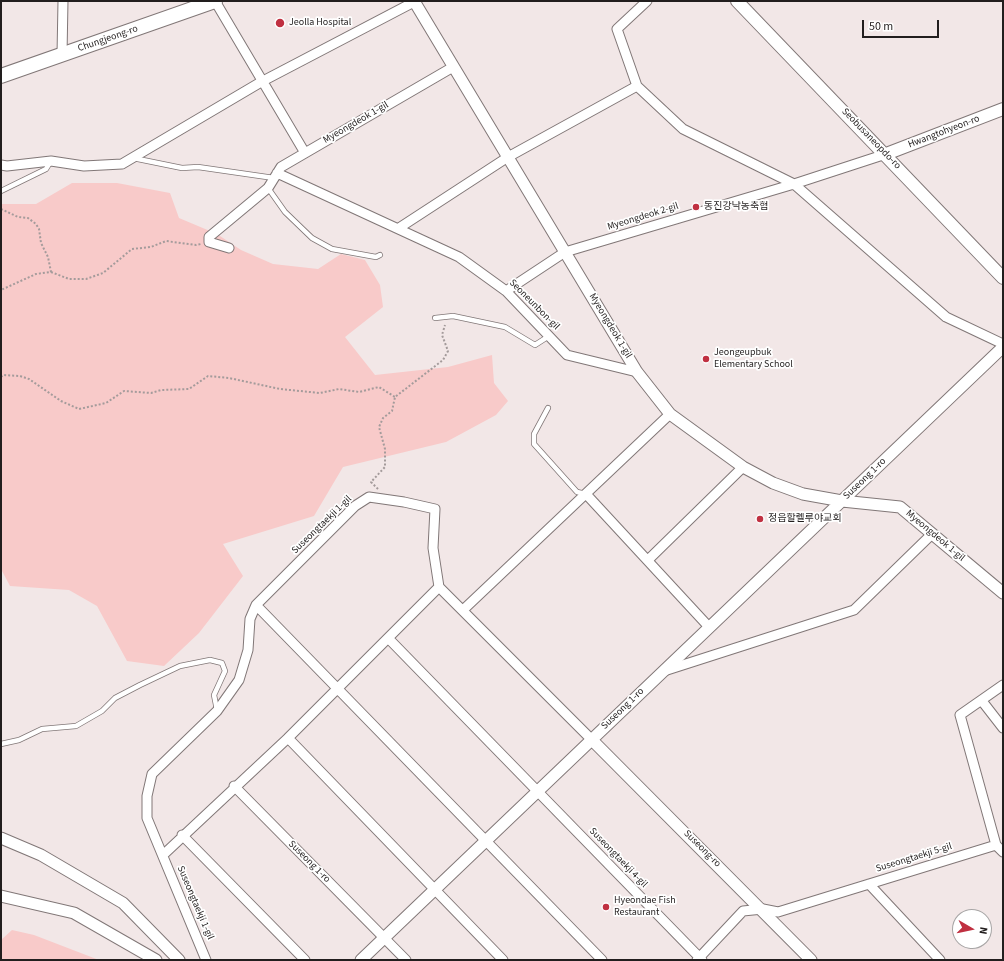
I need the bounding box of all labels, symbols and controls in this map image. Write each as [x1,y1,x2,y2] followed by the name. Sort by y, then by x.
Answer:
[864,12,941,38] scale bar
[274,17,286,29] marker: Jeolla Hospital
[289,17,351,29] place label: Jeolla Hospital
[869,18,893,35] text: 50 m
[76,23,140,55] street label: Chungjeong-ro
[321,99,391,147] street label: Myeongdeok 1-gil
[839,106,903,172] street label: Seobusaneopdo-ro
[907,113,981,151] street label: Hwangtohyeon-ro
[606,200,680,234] street label: Myeongdeok 2-gil
[704,201,768,213] place label: 동진강낙농축협
[691,202,701,212] marker: 동진강낙농축협
[506,277,562,333] street label: Seoneunbon-gil
[586,291,634,361] street label: Myeongdeok 1-gil
[714,347,793,370] place label: Jeongeupbuk Elementary School
[701,354,711,364] marker: Jeongeupbuk Elementary School
[841,456,889,502] street label: Suseong 1-ro
[289,493,355,557] street label: Suseongtaekji 1-gil
[903,508,967,564] street label: Myeongdeok 1-gil
[768,513,842,525] place label: 정읍할렐루야교회
[755,514,765,524] marker: 정읍할렐루야교회
[599,686,647,732] street label: Suseong 1-ro
[586,825,650,891] street label: Suseongtaekji 4-gil
[681,828,723,870] street label: Suseong-ro
[285,838,333,886] street label: Suseong 1-ro
[875,841,953,875] street label: Suseongtaekji 5-gil
[174,864,216,942] street label: Suseongtaekji 1-gil
[614,895,676,918] place label: Hyeondae Fish Restaurant
[601,902,611,912] marker: Hyeondae Fish Restaurant
[952,909,992,949] north arrow
[975,926,991,936] text: N

